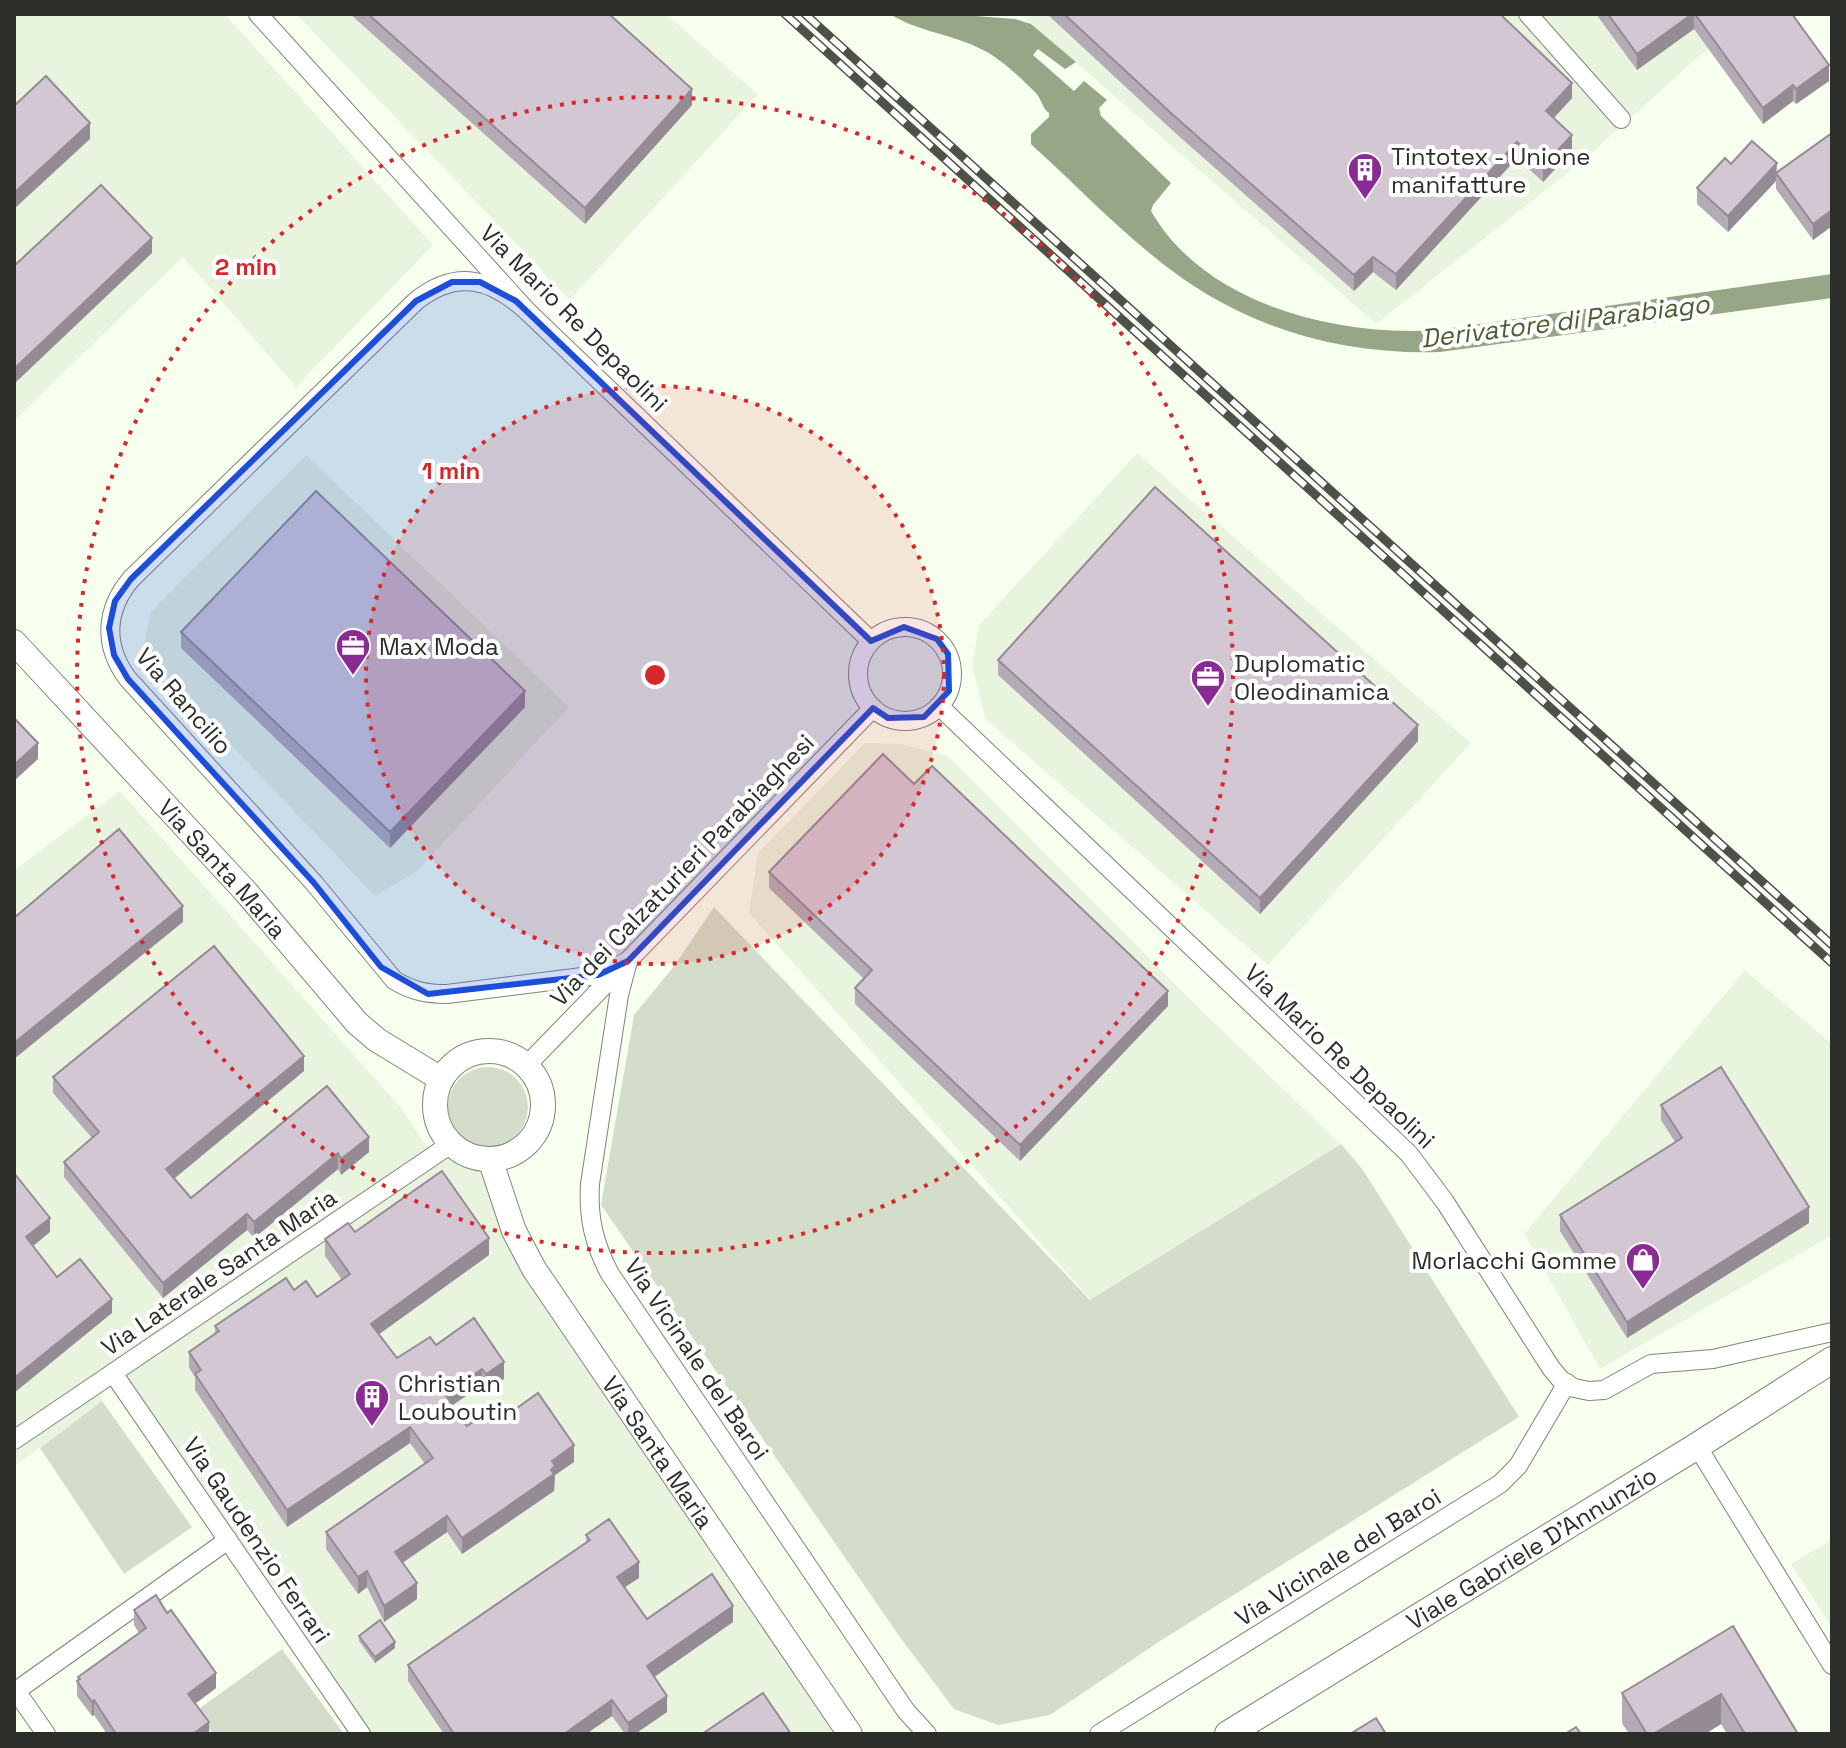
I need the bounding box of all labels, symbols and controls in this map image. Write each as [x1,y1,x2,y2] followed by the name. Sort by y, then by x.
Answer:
[1391,141,1591,200] place label: Tintotex - Unione manifatture
[1346,151,1384,201] building icon: Tintotex - Unione manifatture
[474,218,674,418] street label: Via Mario Re Depaolini
[215,251,277,282] text: 2 min
[1419,286,1712,356] water label: Derivatore di Parabiago
[422,455,480,486] text: 1 min
[334,627,372,677] office icon: Max Moda
[379,631,499,662] place label: Max Moda
[129,641,239,761] street label: Via Rancilio
[1234,648,1390,707] place label: Duplomatic Oleodinamica
[1189,658,1227,708] office icon: Duplomatic Oleodinamica
[641,661,669,689] centre of rings
[543,727,821,1013] street label: Via dei Calzaturieri Parabiaghesi
[152,792,294,945] street label: Via Santa Maria
[1238,957,1442,1155] street label: Via Mario Re Depaolini
[95,1181,343,1362] street label: Via Laterale Santa Maria
[1624,1241,1662,1291] shop icon: Morlacchi Gomme
[1411,1245,1617,1276] place label: Morlacchi Gomme
[618,1252,776,1466] street label: Via Vicinale del Baroi
[398,1368,517,1427] place label: Christian Louboutin
[595,1370,721,1534] street label: Via Santa Maria
[353,1378,391,1428] building icon: Christian Louboutin
[177,1431,337,1649] street label: Via Gaudenzio Ferrari
[1400,1459,1662,1636] street label: Viale Gabriele D'Annunzio
[1229,1481,1447,1633] street label: Via Vicinale del Baroi

